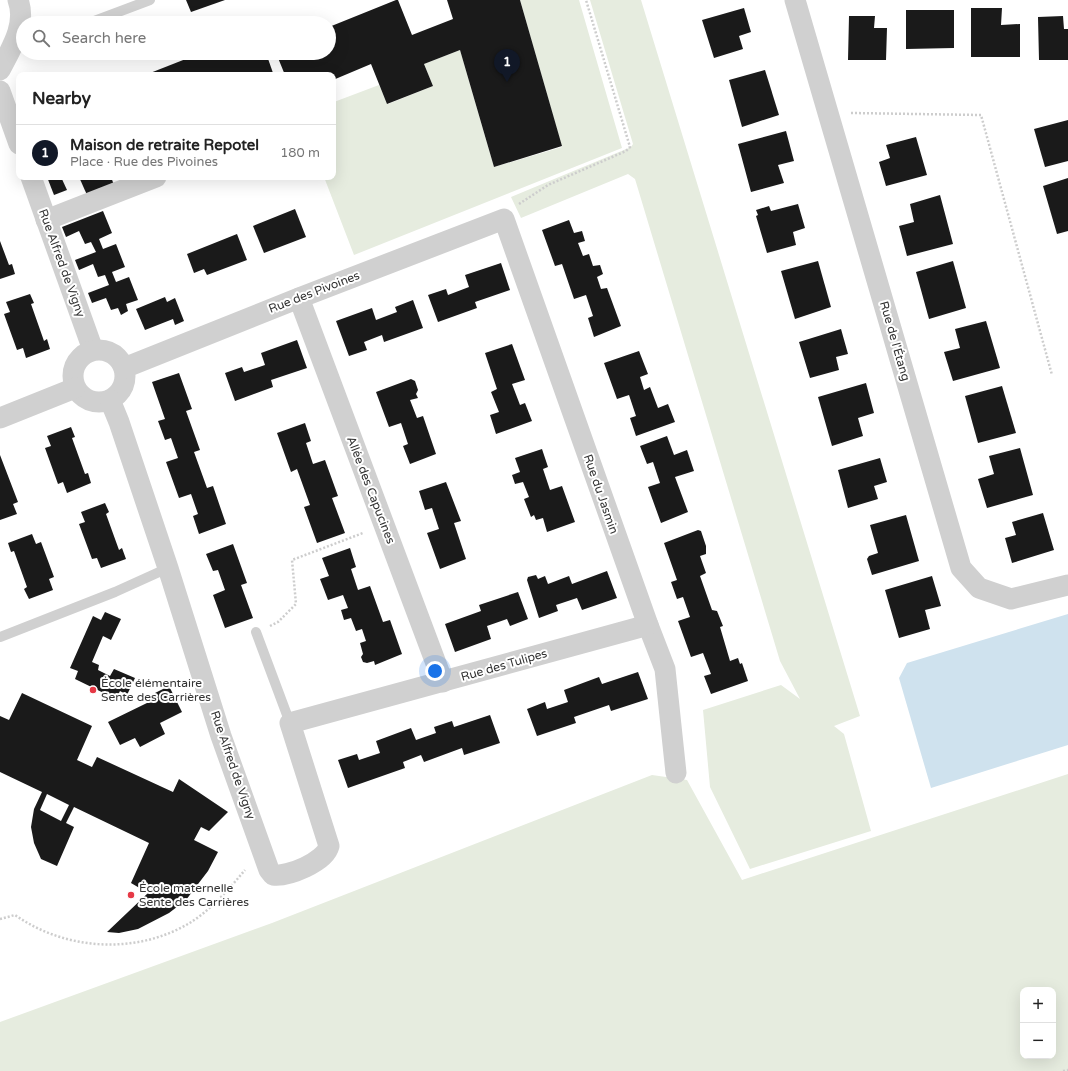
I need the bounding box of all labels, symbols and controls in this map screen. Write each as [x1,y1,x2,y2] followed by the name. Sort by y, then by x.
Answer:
[16,16,336,60] search box
[30,27,52,49] icon: search
[62,29,146,47] text: Search here
[494,49,520,82] pin: 1
[32,88,91,109] text: Nearby
[70,136,259,154] text: Maison de retraite Repotel
[41,145,49,161] text: 1
[280,145,320,161] text: 180 m
[70,154,218,170] text: Place · Rue des Pivoines
[36,207,88,319] street label: Rue Alfred de Vigny
[266,268,362,316] street label: Rue des Pivoines
[877,299,913,383] street label: Rue de l'Étang
[344,434,398,546] street label: Allée des Capucines
[581,452,621,536] street label: Rue du Jasmin
[459,646,549,684] street label: Rue des Tulipes
[425,661,445,681] your location
[101,676,211,704] place label: École élémentaire Sente des Carrières
[88,685,98,695] marker: École élémentaire Sente des Carrières
[208,709,258,822] street label: Rue Alfred de Vigny
[139,881,249,909] place label: École maternelle Sente des Carrières
[126,890,136,900] marker: École maternelle Sente des Carrières
[1020,987,1056,1059] map controls
[1020,987,1056,1023] button: +
[1020,1023,1056,1059] button: −

